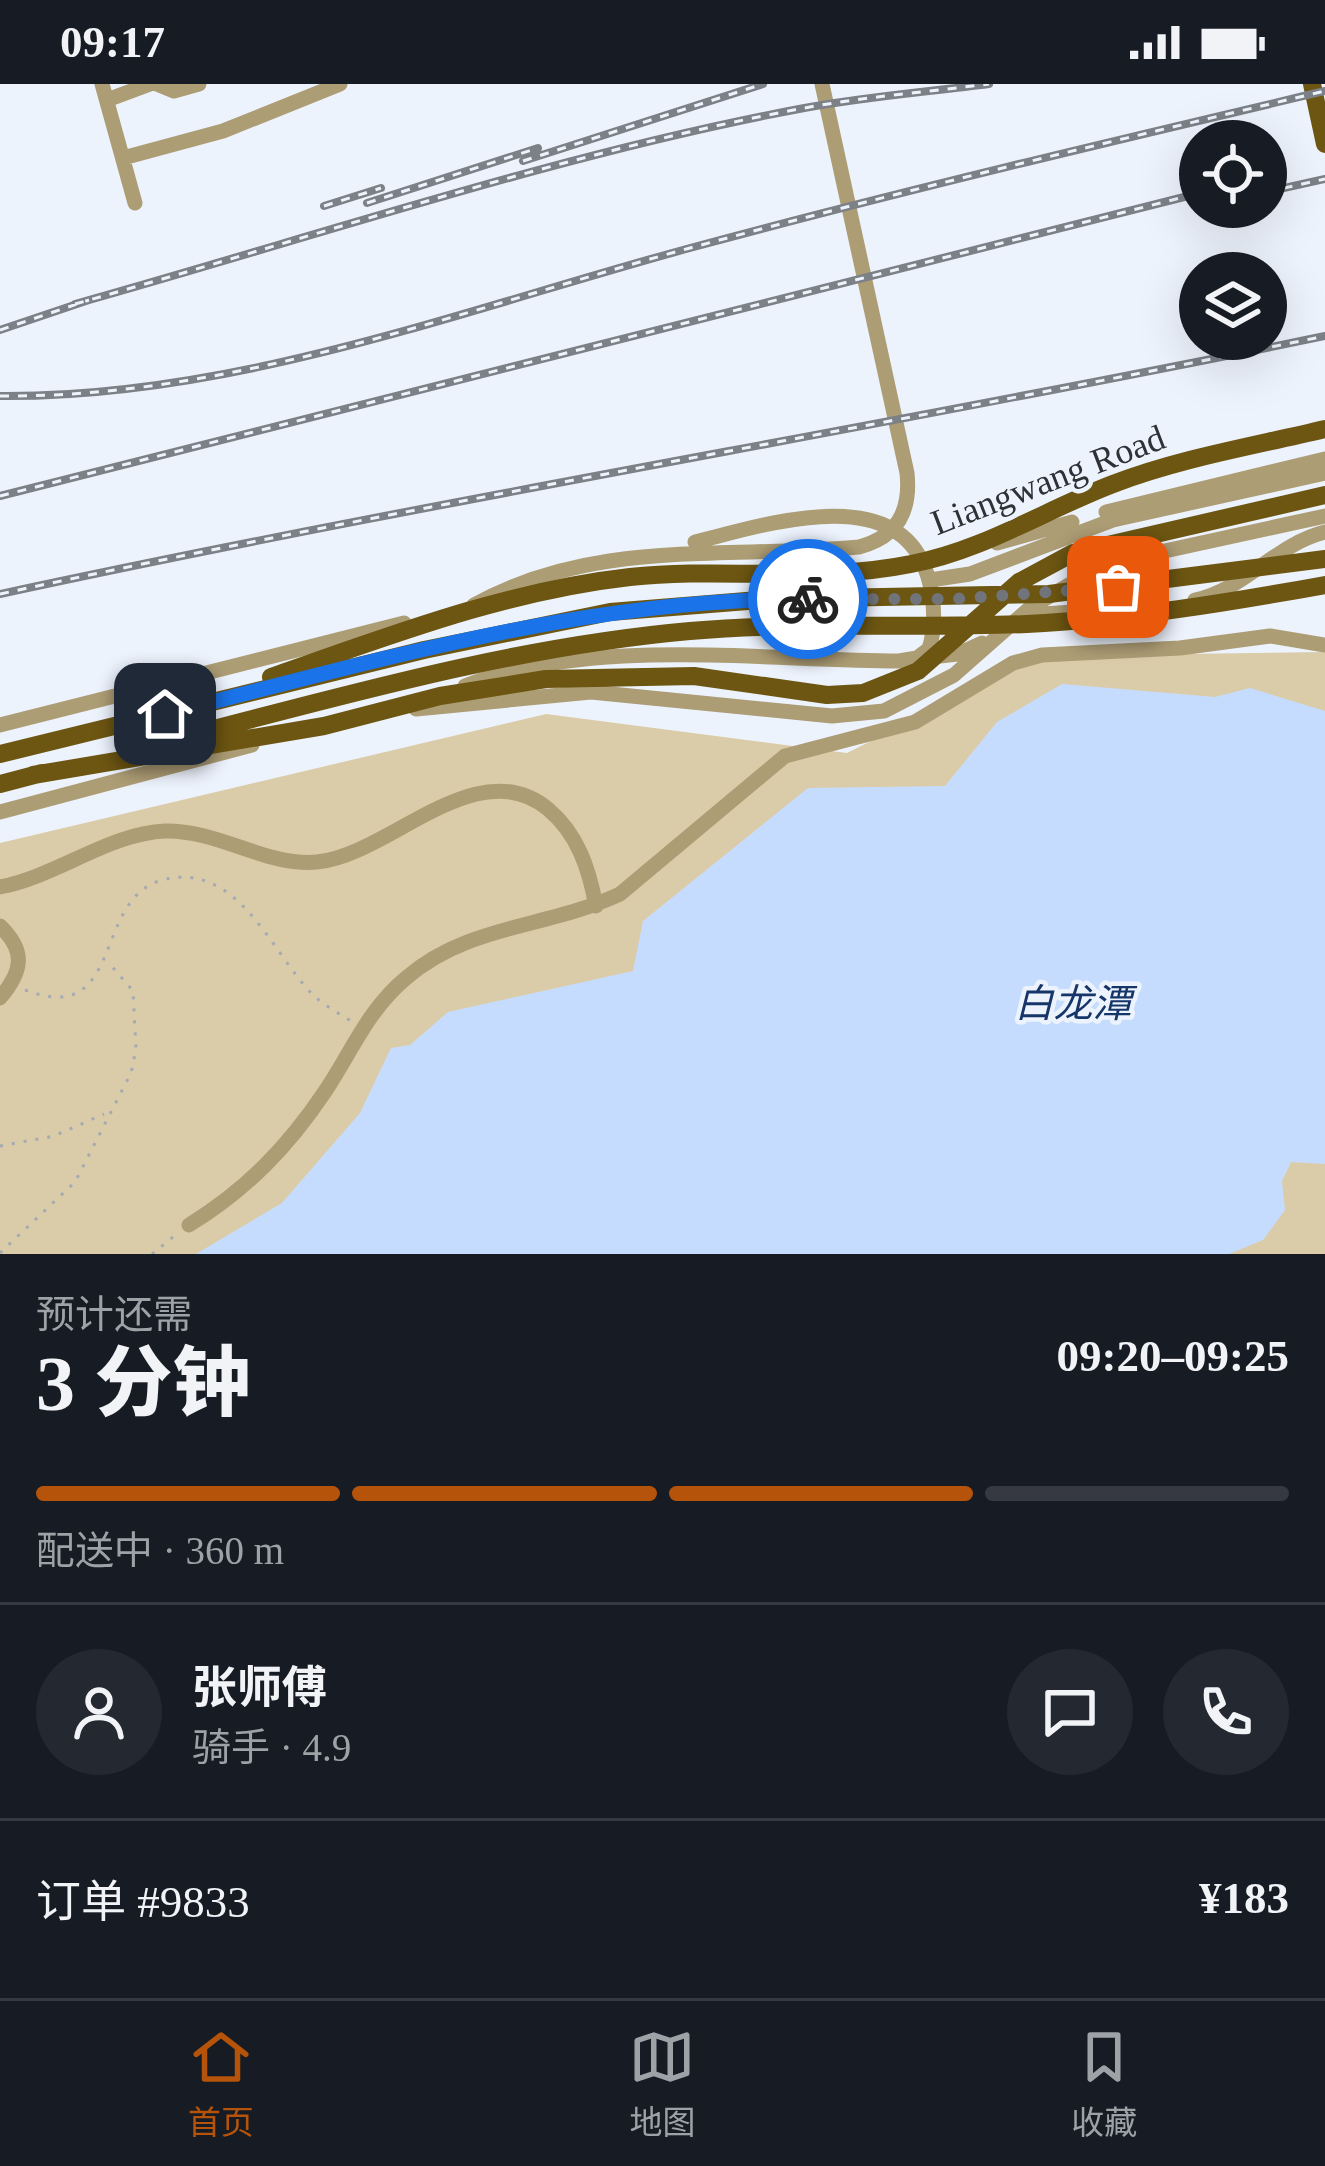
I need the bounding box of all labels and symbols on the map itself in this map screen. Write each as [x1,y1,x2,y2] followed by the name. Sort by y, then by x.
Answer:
[926,417,1170,543] street label: Liangwang Road
[1067,536,1169,638] pin
[748,539,868,659] courier
[114,663,216,765] pin
[1014,982,1137,1025] water label: 白龙潭

